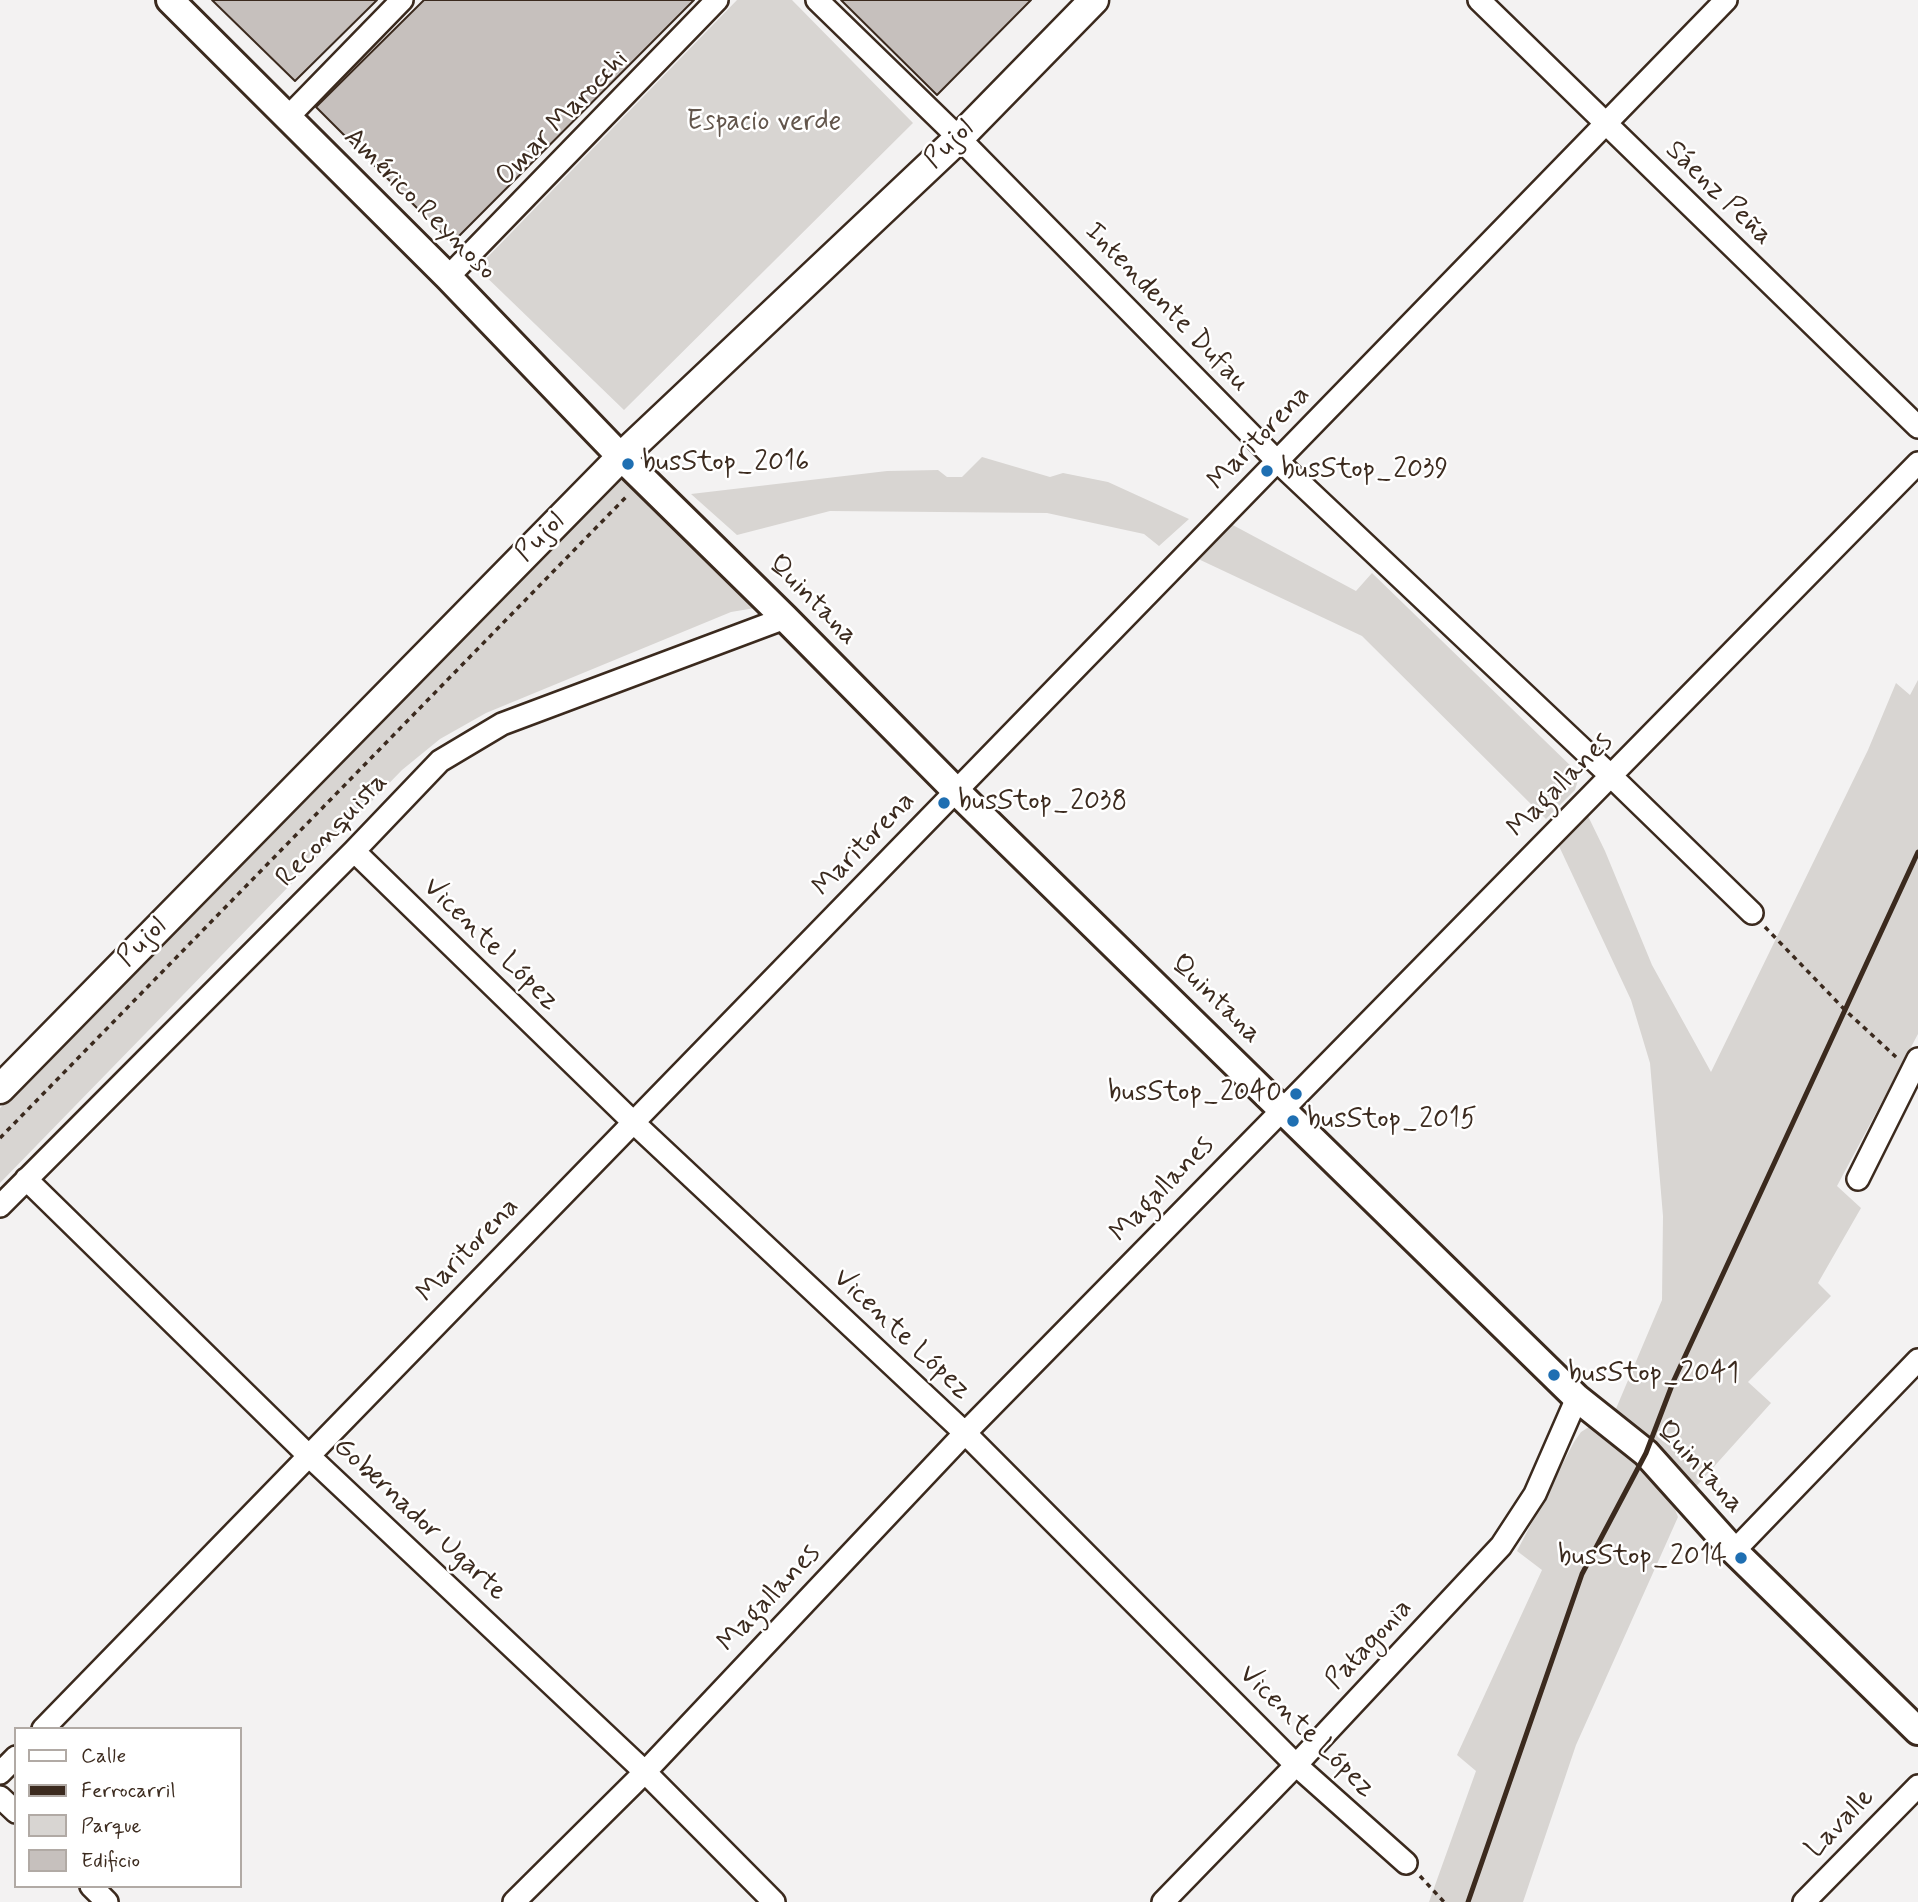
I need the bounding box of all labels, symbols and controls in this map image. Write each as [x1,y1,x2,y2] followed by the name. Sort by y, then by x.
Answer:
[489,44,637,194] street label: Omar Marocchi
[687,106,841,140] park label: Espacio verde
[918,113,982,177] street label: Pujol
[336,122,502,288] street label: Américo Reynoso
[1657,135,1779,253] street label: Sáenz Peña
[1076,216,1256,400] street label: Intendente Dufau
[1202,379,1318,499] street label: Maritorena
[642,447,809,481] place label: busStop_2016
[1281,454,1448,488] place label: busStop_2039
[620,456,636,472] marker: busStop_2016
[1259,463,1275,479] marker: busStop_2039
[509,506,573,570] street label: Pujol
[760,549,864,653] street label: Quintana
[1501,726,1621,846] street label: Magallanes
[270,767,396,895] street label: Reconquista
[807,785,923,905] street label: Maritorena
[958,786,1127,820] place label: busStop_2038
[936,795,952,811] marker: busStop_2038
[415,871,565,1019] street label: Vicente López
[111,911,175,975] street label: Pujol
[1162,948,1268,1052] street label: Quintana
[1108,1077,1282,1111] place label: busStop_2040
[1288,1086,1304,1102] marker: busStop_2040
[1307,1104,1477,1138] place label: busStop_2015
[1285,1113,1301,1129] marker: busStop_2015
[1104,1130,1222,1250] street label: Magallanes
[411,1191,527,1311] street label: Maritorena
[825,1262,977,1408] street label: Vicente López
[1568,1358,1739,1392] place label: busStop_2041
[1546,1367,1562,1383] marker: busStop_2041
[1648,1415,1750,1521] street label: Quintana
[325,1431,513,1609] street label: Gobernador Ugarte
[712,1538,828,1660] street label: Magallanes
[1558,1541,1727,1575] place label: busStop_2014
[1733,1550,1749,1566] marker: busStop_2014
[1319,1593,1421,1697] street label: Patagonia
[1231,1658,1381,1806] street label: Vicente López
[14,1727,242,1888] legend
[81,1742,126,1770] text: Calle
[81,1777,176,1805] text: Ferrocarril
[1799,1782,1883,1866] street label: Lavalle
[81,1812,141,1840] text: Parque
[81,1847,140,1875] text: Edificio

